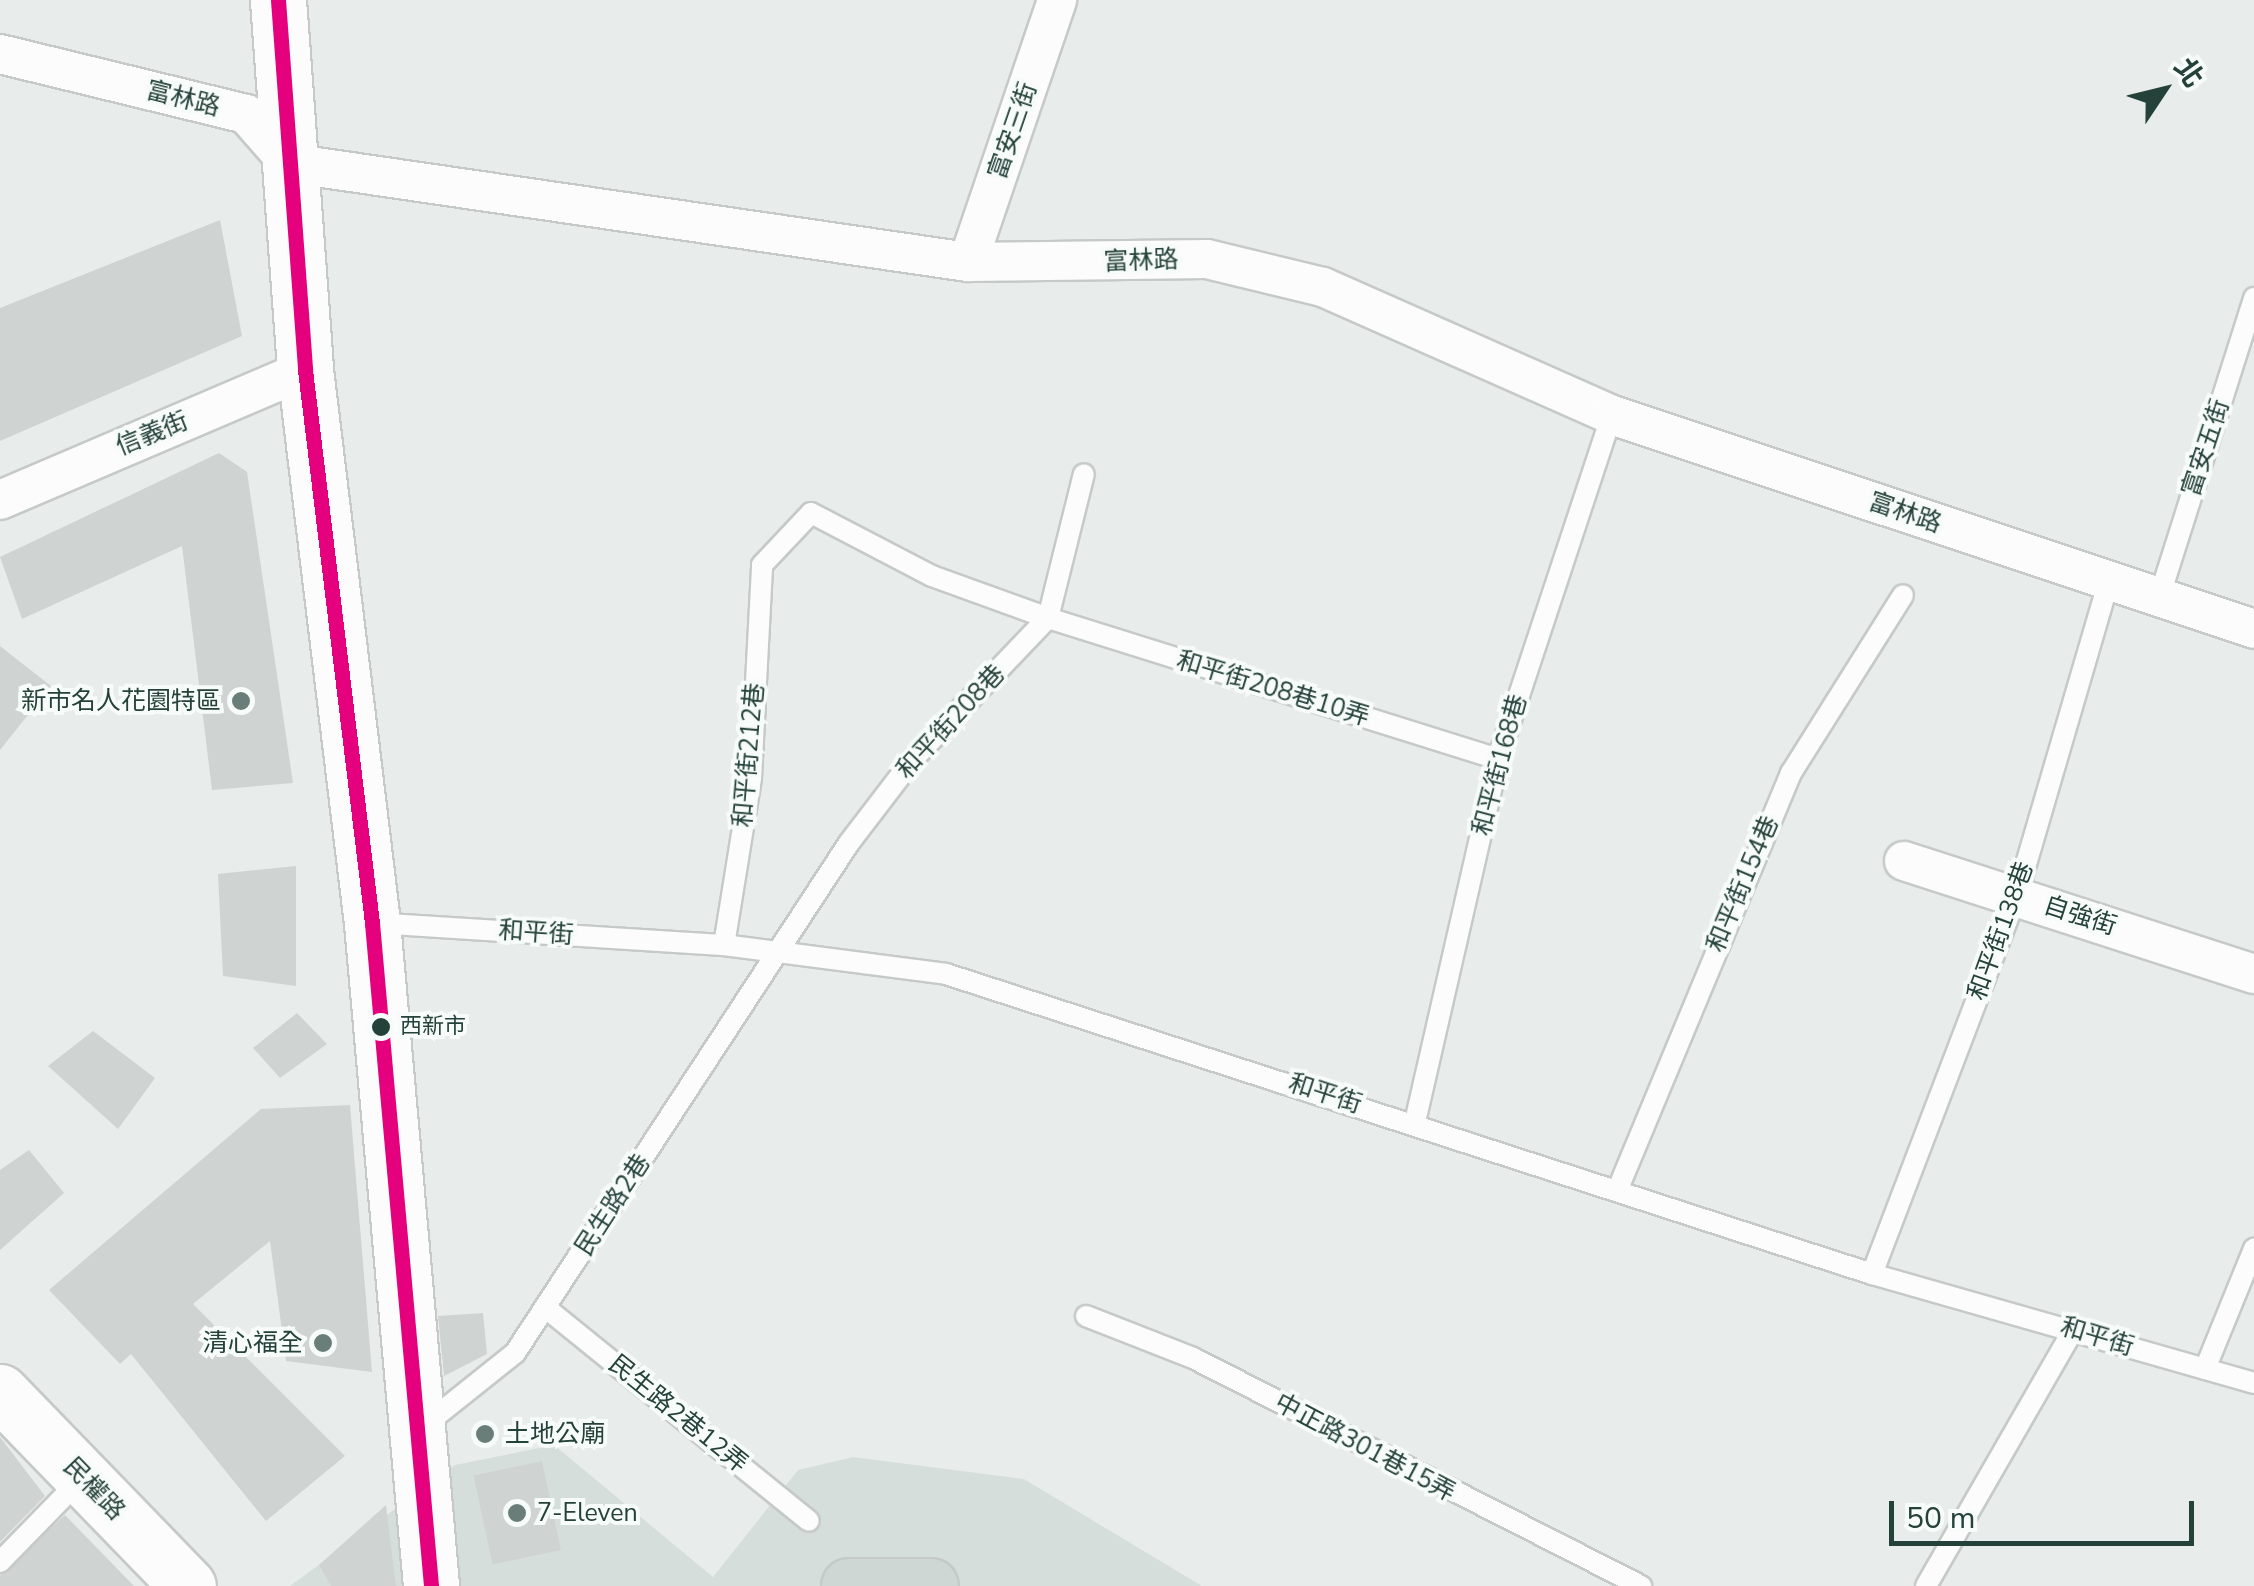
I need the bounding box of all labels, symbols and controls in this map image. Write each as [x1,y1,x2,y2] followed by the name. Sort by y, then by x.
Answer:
[2114,40,2214,140] north arrow
[2165,50,2212,95] text: 北
[143,75,223,123] street label: 富林路
[983,79,1043,183] street label: 富安三街
[1103,245,1179,277] street label: 富林路
[2176,396,2236,500] street label: 富安五街
[112,406,192,462] street label: 信義街
[1865,487,1945,539] street label: 富林路
[1173,645,1373,733] street label: 和平街208巷10弄
[891,659,1011,785] street label: 和平街208巷
[728,681,770,829] street label: 和平街212巷
[21,686,221,716] place label: 新市名人花園特區
[230,690,252,712] marker: 新市名人花園特區
[1467,691,1533,839] street label: 和平街168巷
[1701,811,1785,957] street label: 和平街154巷
[1962,858,2040,1004] street label: 和平街138巷
[2040,890,2120,942] street label: 自強街
[498,915,574,951] street label: 和平街
[400,1014,466,1040] place label: 西新市
[371,1017,391,1037] marker: 西新市
[1285,1068,1365,1120] street label: 和平街
[569,1149,657,1261] street label: 民生路2巷
[2057,1312,2137,1362] street label: 和平街
[203,1328,303,1358] place label: 清心福全
[312,1332,334,1354] marker: 清心福全
[603,1349,753,1479] street label: 民生路2巷12弄
[1270,1388,1460,1508] street label: 中正路301巷15弄
[505,1419,605,1449] place label: 土地公廟
[474,1423,496,1445] marker: 土地公廟
[57,1452,131,1526] street label: 民權路
[1894,1481,2199,1543] scale bar
[537,1498,638,1528] place label: 7-Eleven
[1906,1498,1975,1539] text: 50 m
[506,1502,528,1524] marker: 7-Eleven

